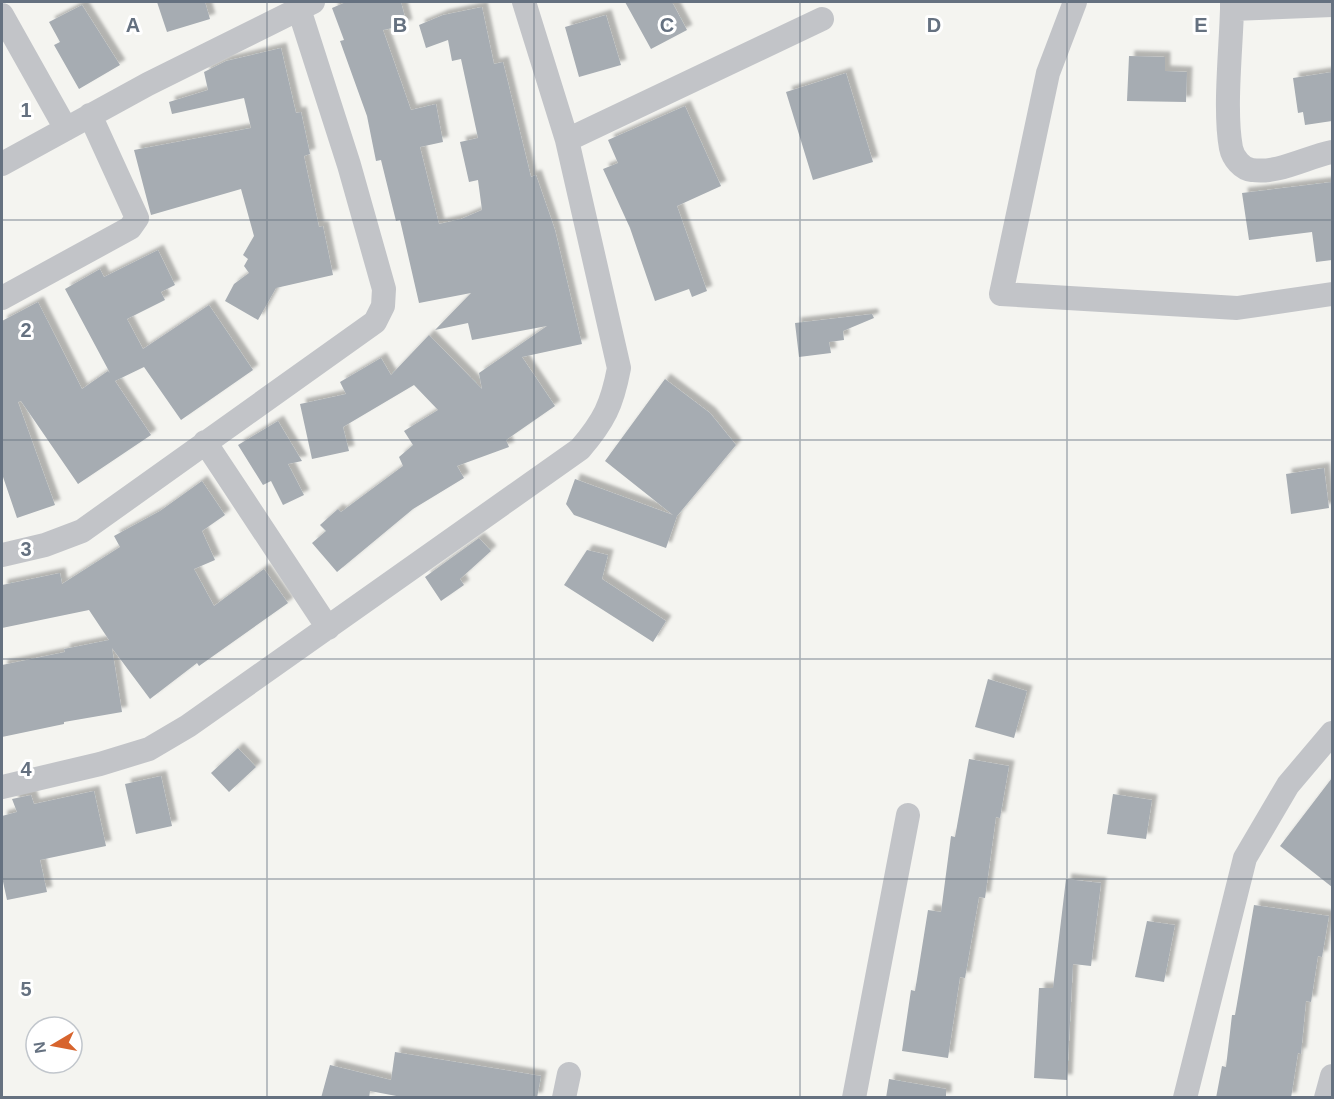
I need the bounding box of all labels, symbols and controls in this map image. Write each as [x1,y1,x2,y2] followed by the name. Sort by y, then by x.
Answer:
[126,14,140,36] text: A
[393,14,407,36] text: B
[660,14,674,36] text: C
[927,14,941,36] text: D
[1194,14,1208,36] text: E
[20,99,32,121] text: 1
[20,319,32,341] text: 2
[20,538,32,560] text: 3
[20,758,32,780] text: 4
[20,978,32,1000] text: 5
[24,1015,84,1075] north arrow
[30,1040,49,1055] text: N

